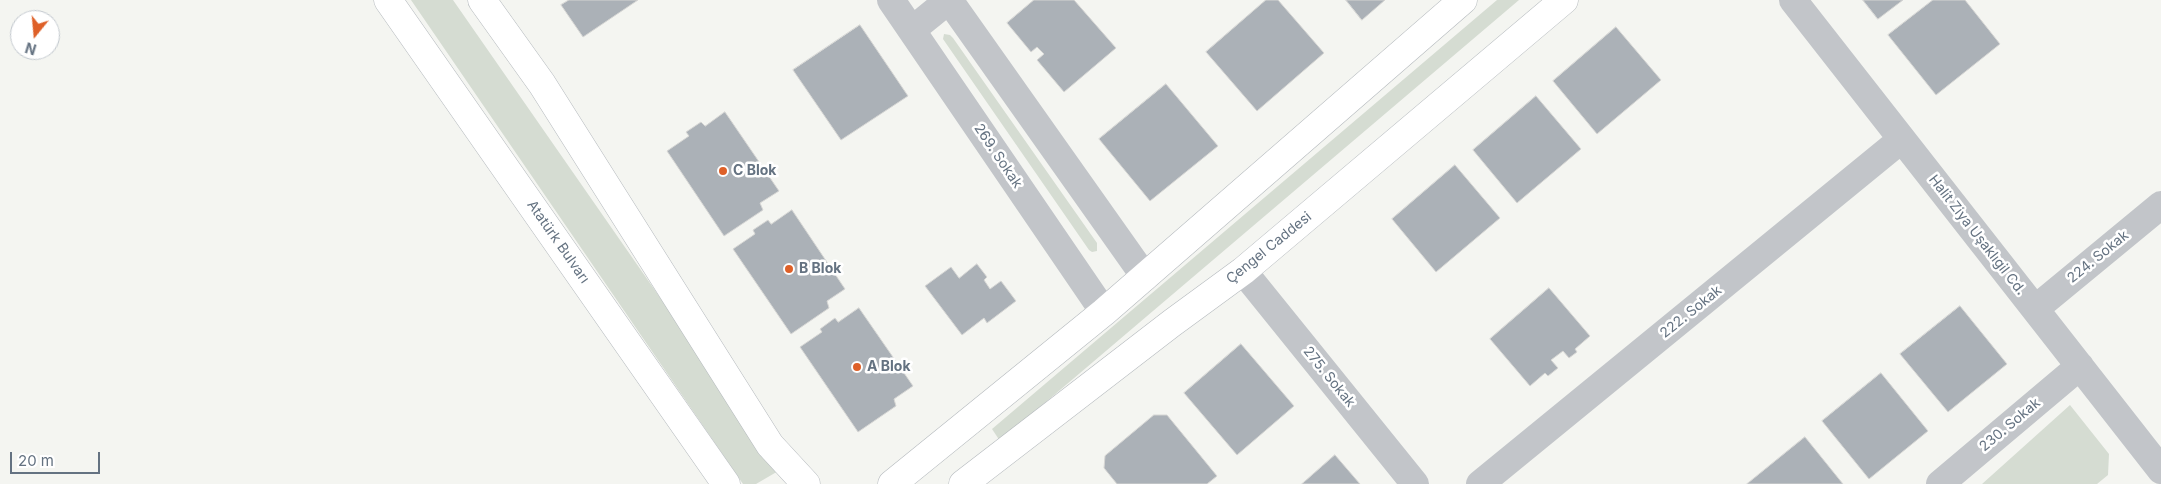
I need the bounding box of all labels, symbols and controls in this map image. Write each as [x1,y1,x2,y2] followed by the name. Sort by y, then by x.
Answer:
[10,10,60,60] north arrow
[23,39,38,59] text: N
[970,121,1026,191] street label: 269. Sokak
[733,163,776,179] place label: C Blok
[717,165,729,177] marker: C Blok
[1925,172,2029,298] street label: Halit Ziya Uşaklıgil Cd.
[523,197,593,287] street label: Atatürk Bulvarı
[1223,208,1315,288] street label: Çengel Caddesi
[2064,227,2132,287] street label: 224. Sokak
[799,261,841,277] place label: B Blok
[783,263,795,275] marker: B Blok
[1657,282,1725,342] street label: 222. Sokak
[1299,343,1359,411] street label: 275. Sokak
[867,359,911,375] place label: A Blok
[851,361,863,373] marker: A Blok
[1976,395,2044,455] street label: 230. Sokak
[12,442,102,474] scale bar
[18,451,54,470] text: 20 m

